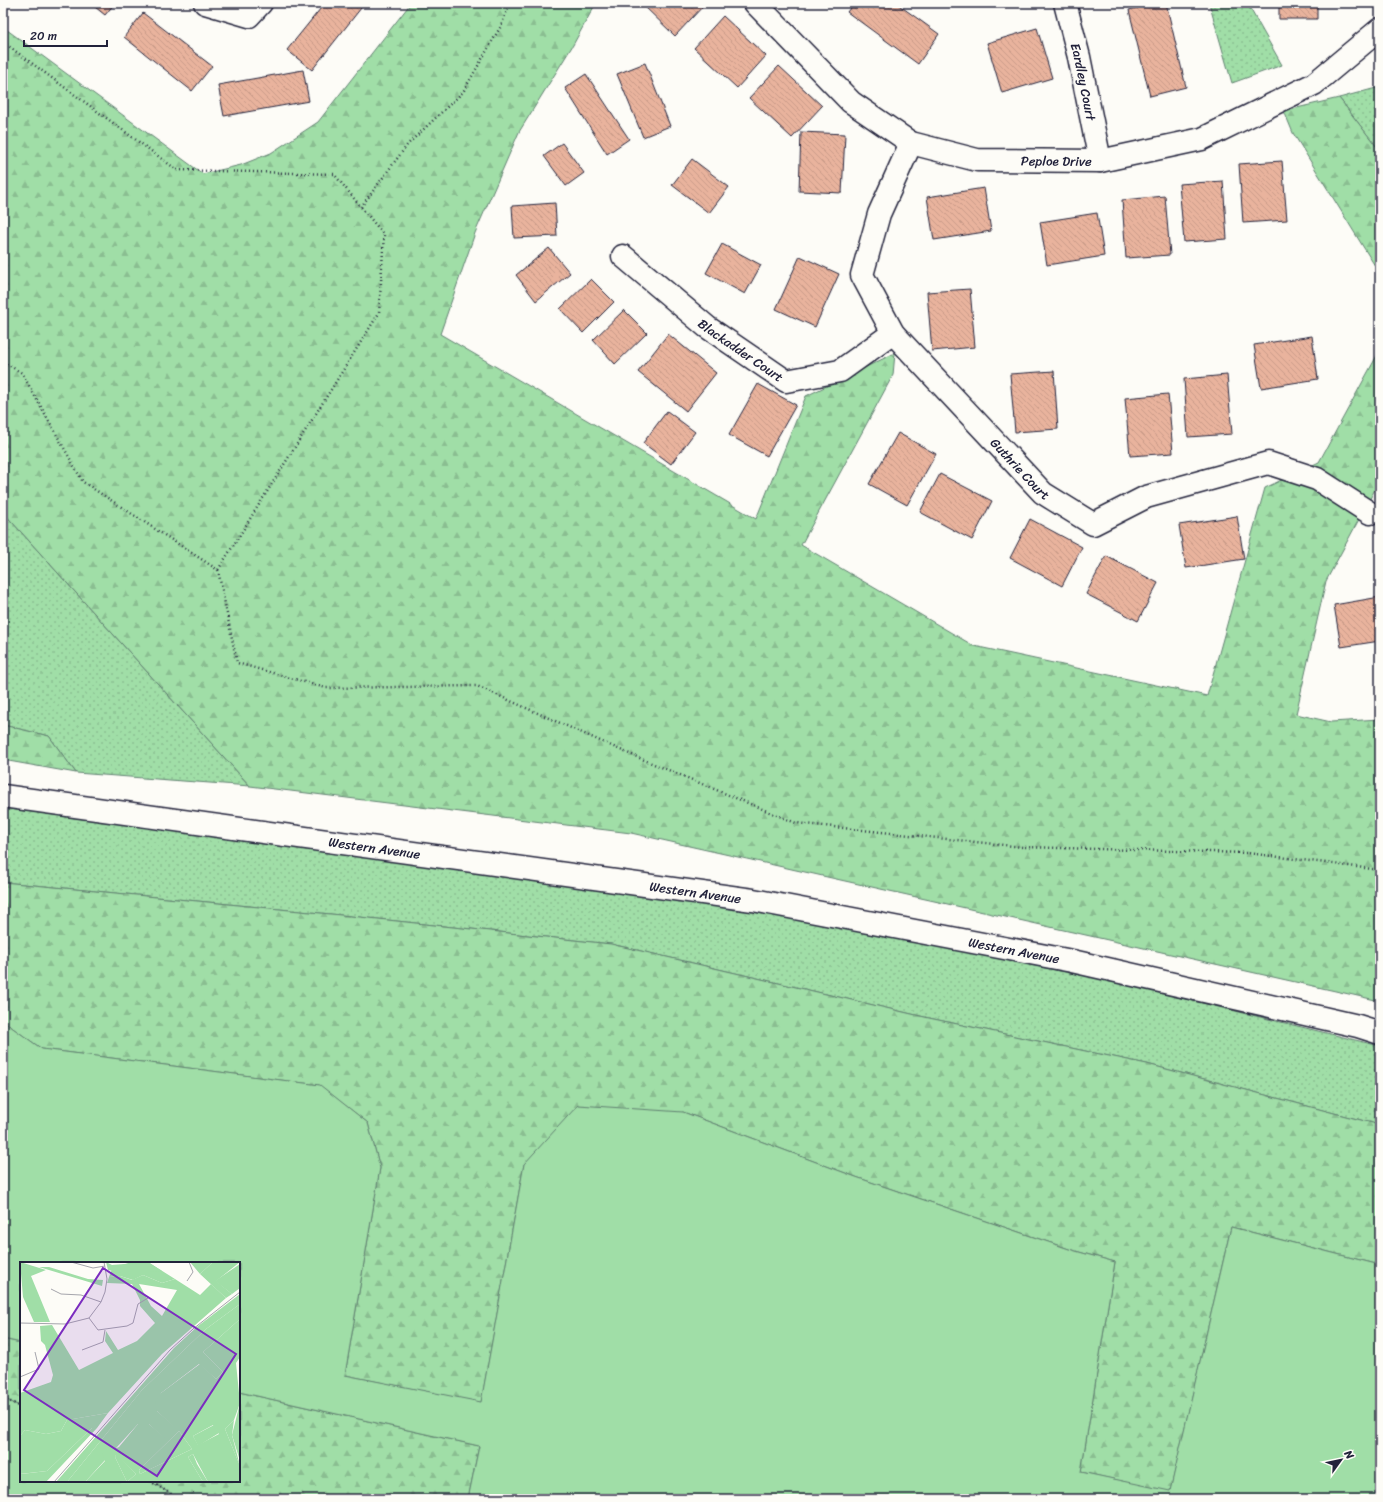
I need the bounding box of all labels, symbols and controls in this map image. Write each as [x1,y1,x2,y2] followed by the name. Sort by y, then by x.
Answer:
[24,22,107,48] scale bar
[30,25,57,47] text: 20 m
[1064,41,1103,123] street label: Eardley Court
[1021,149,1092,173] street label: Peploe Drive
[692,313,789,388] street label: Blackadder Court
[984,432,1054,507] street label: Guthrie Court
[327,830,422,866] street label: Western Avenue
[648,875,743,910] street label: Western Avenue
[966,930,1062,970] street label: Western Avenue
[20,1262,240,1482] inset map
[1321,1440,1361,1480] north arrow
[1338,1446,1359,1464] text: N

